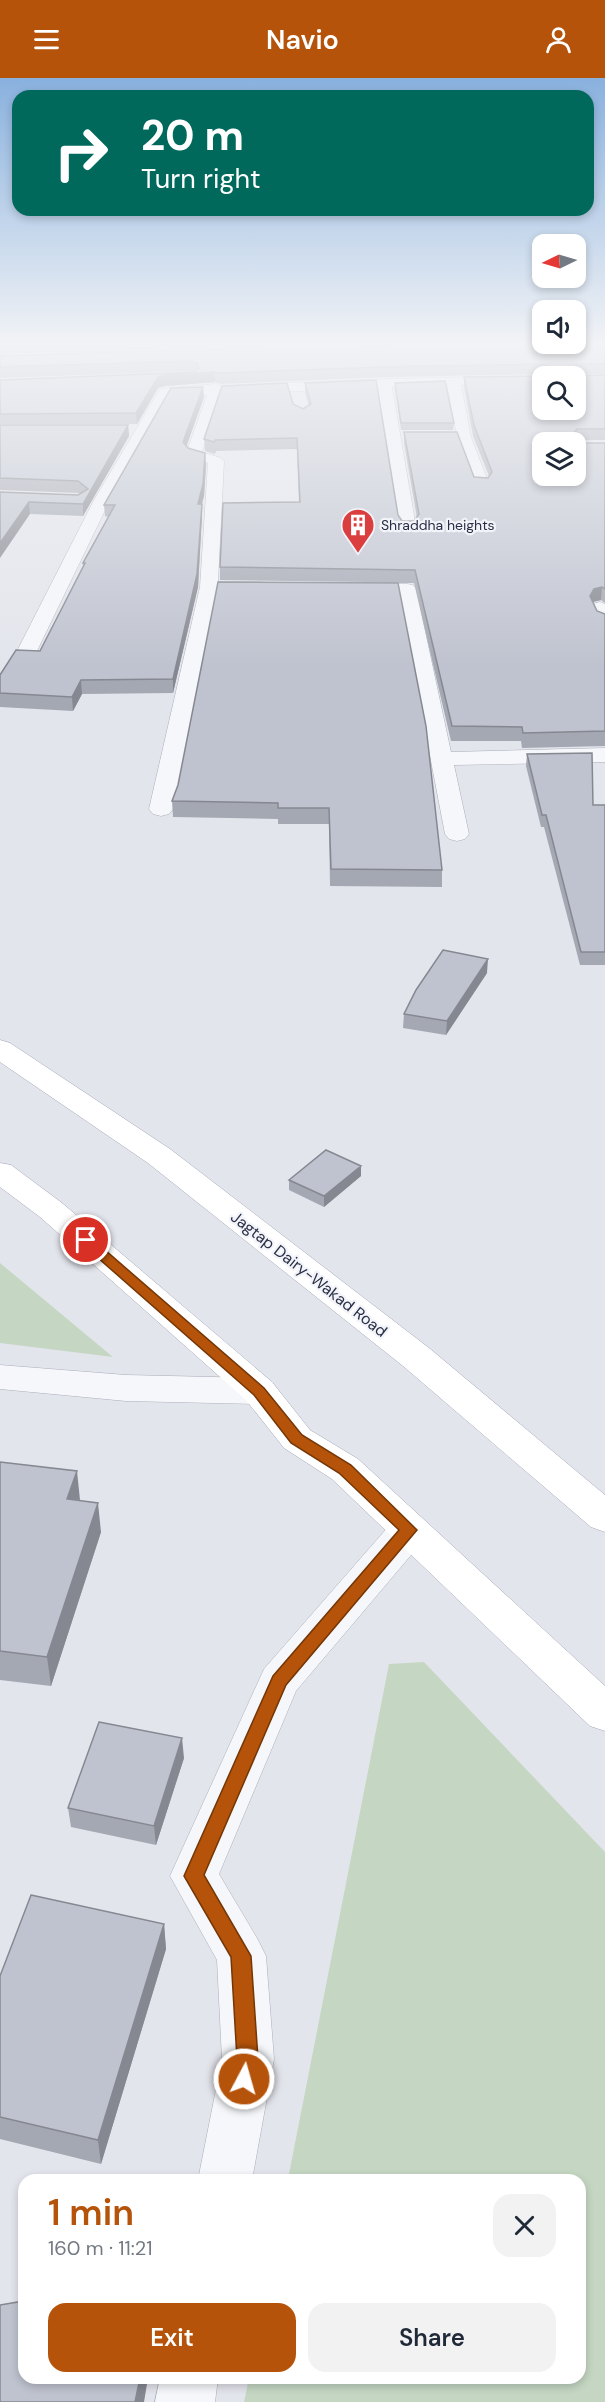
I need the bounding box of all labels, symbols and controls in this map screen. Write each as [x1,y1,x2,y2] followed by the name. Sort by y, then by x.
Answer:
[266,22,339,57] text: Navio
[30,23,63,56] icon: menu
[542,23,575,56] icon: person
[141,108,244,163] text: 20 m
[42,114,120,192] icon: right
[141,161,261,196] text: Turn right
[532,234,586,288] north arrow
[532,234,586,486] map controls
[532,300,586,354] button: sound
[532,366,586,420] button: search
[532,432,586,486] button: layers
[340,507,376,554] building icon: Shraddha heights
[381,516,495,534] place label: Shraddha heights
[227,1206,391,1342] street label: Jagtap Dairy-Wakad Road
[60,1214,111,1265] pin
[69,1223,102,1256] icon: arrive
[212,2047,276,2111] position arrow
[48,2189,134,2236] text: 1 min
[493,2194,556,2257] button: close
[48,2235,153,2261] text: 160 m · 11:21
[48,2303,296,2372] button: Exit
[308,2303,556,2372] button: Share

